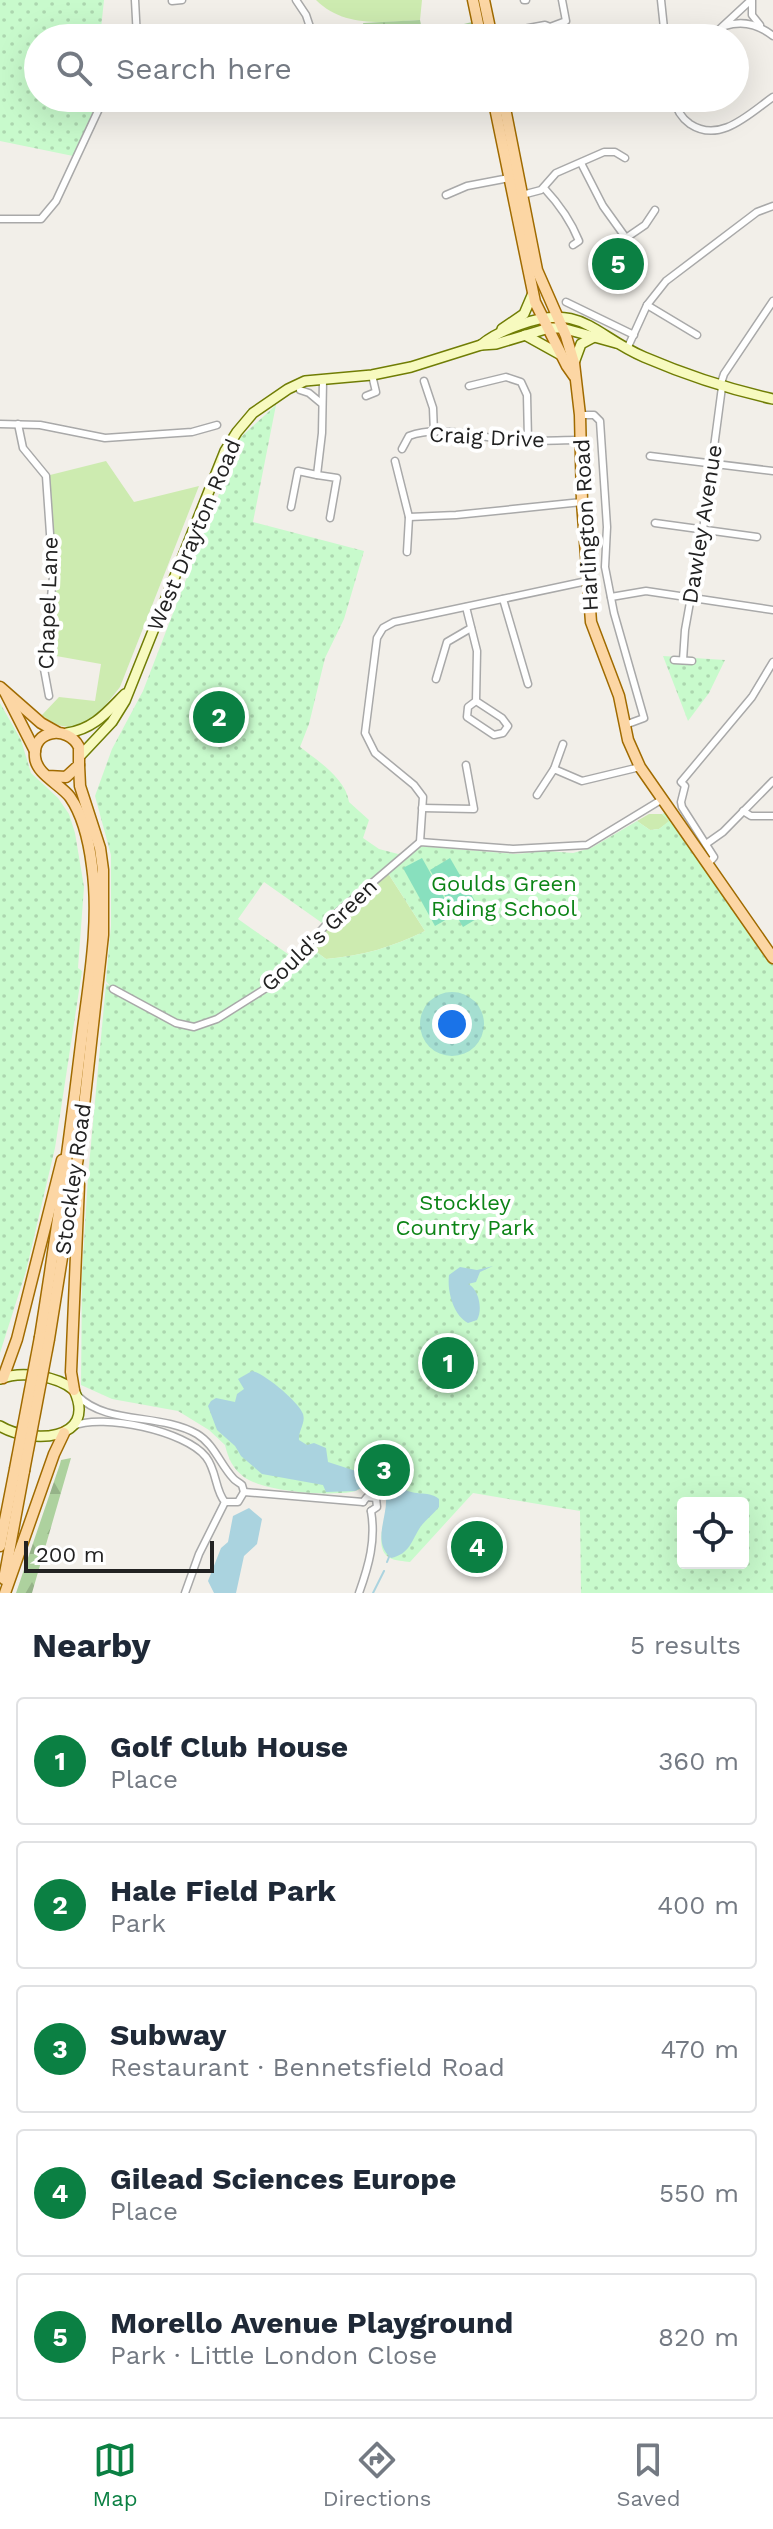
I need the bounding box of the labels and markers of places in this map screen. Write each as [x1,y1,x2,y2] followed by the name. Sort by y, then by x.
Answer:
[592,234,644,294] pin: 5
[193,687,245,747] pin: 2
[422,1333,474,1393] pin: 1
[358,1440,410,1500] pin: 3
[451,1517,503,1577] pin: 4

